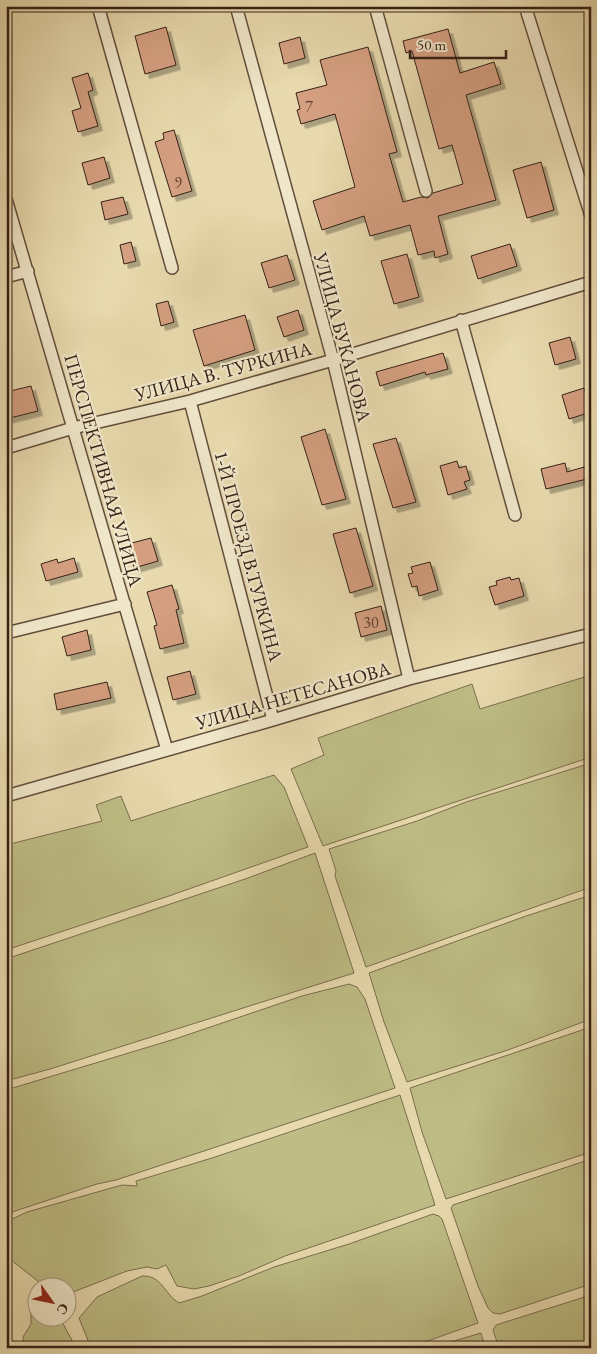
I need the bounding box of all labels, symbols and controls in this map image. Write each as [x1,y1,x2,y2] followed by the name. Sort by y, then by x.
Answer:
[410,28,506,60] scale bar
[417,35,446,54] text: 50 m
[305,96,313,117] house number: 7
[174,172,182,193] house number: 9
[308,249,377,425] street label: УЛИЦА БУКАНОВА
[131,336,315,407] street label: УЛИЦА В. ТУРКИНА
[58,351,149,590] street label: ПЕРСПЕКТИВНАЯ УЛИЦА
[208,448,289,665] street label: 1-Й ПРОЕЗД В.ТУРКИНА
[363,612,379,633] house number: 30
[192,655,394,736] street label: УЛИЦА НЕТЕСАНОВА
[28,1276,78,1326] north arrow
[53,1300,73,1318] text: С

